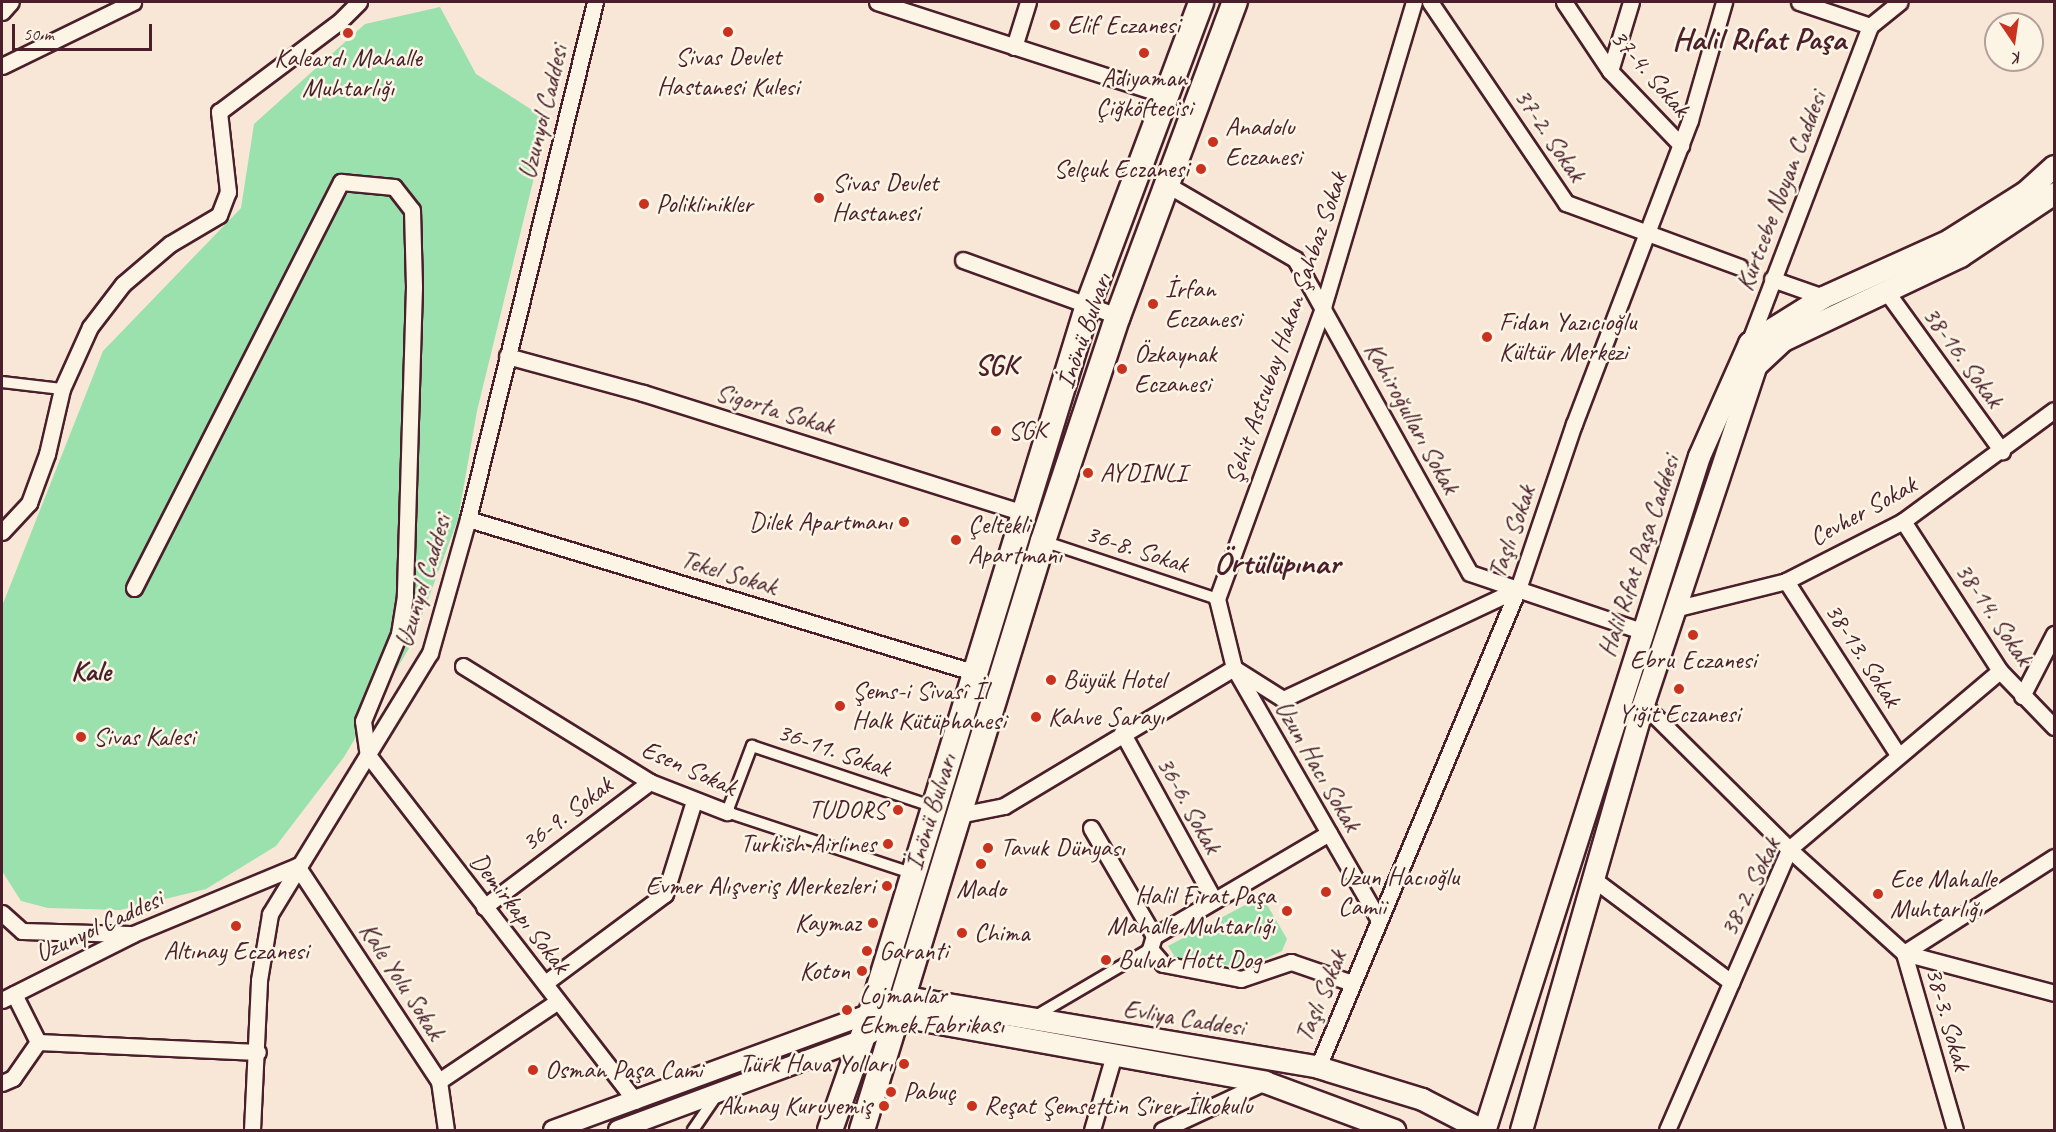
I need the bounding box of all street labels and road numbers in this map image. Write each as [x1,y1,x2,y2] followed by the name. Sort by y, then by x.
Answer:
[1603,23,1697,123] street label: 37-4. Sokak
[511,41,575,183] street label: Uzunyol Caddesi
[1507,82,1593,188] street label: 37-2. Sokak
[1729,87,1833,295] street label: Kurtcebe Noyan Caddesi
[1218,169,1354,487] street label: Şehit Astsubay Hakan Şahbaz Sokak
[1050,269,1118,393] street label: İnönü Bulvarı
[1916,300,2010,414] street label: 38-16. Sokak
[1358,337,1466,499] street label: Kahiroğulları Sokak
[712,376,838,442] street label: Sigorta Sokak
[1591,450,1687,662] street label: Halil Rıfat Paşa Caddesi
[1805,469,1921,553] street label: Cevher Sokak
[1482,481,1542,583] street label: Taşlı Sokak
[388,511,458,651] street label: Uzunyol Caddesi
[1082,518,1192,580] street label: 36-8. Sokak
[678,544,780,602] street label: Tekel Sokak
[1948,556,2040,672] street label: 38-14. Sokak
[1818,597,1908,713] street label: 38-13. Sokak
[1268,695,1368,837] street label: Uzun Hacı Sokak
[773,716,895,784] street label: 36-11. Sokak
[637,733,741,803] street label: Esen Sokak
[899,750,963,874] street label: İnönü Bulvarı
[1150,751,1228,859] street label: 36-6. Sokak
[515,770,619,858] street label: 36-9. Sokak
[1713,833,1787,941] street label: 38-2. Sokak
[463,846,577,980] street label: Demirkapı Sokak
[30,883,168,969] street label: Uzunyol Caddesi
[352,916,452,1046] street label: Kale Yolu Sokak
[1288,946,1354,1046] street label: Taşlı Sokak
[1918,964,1978,1074] street label: 38-3. Sokak
[1121,993,1247,1043] street label: Evliya Caddesi

